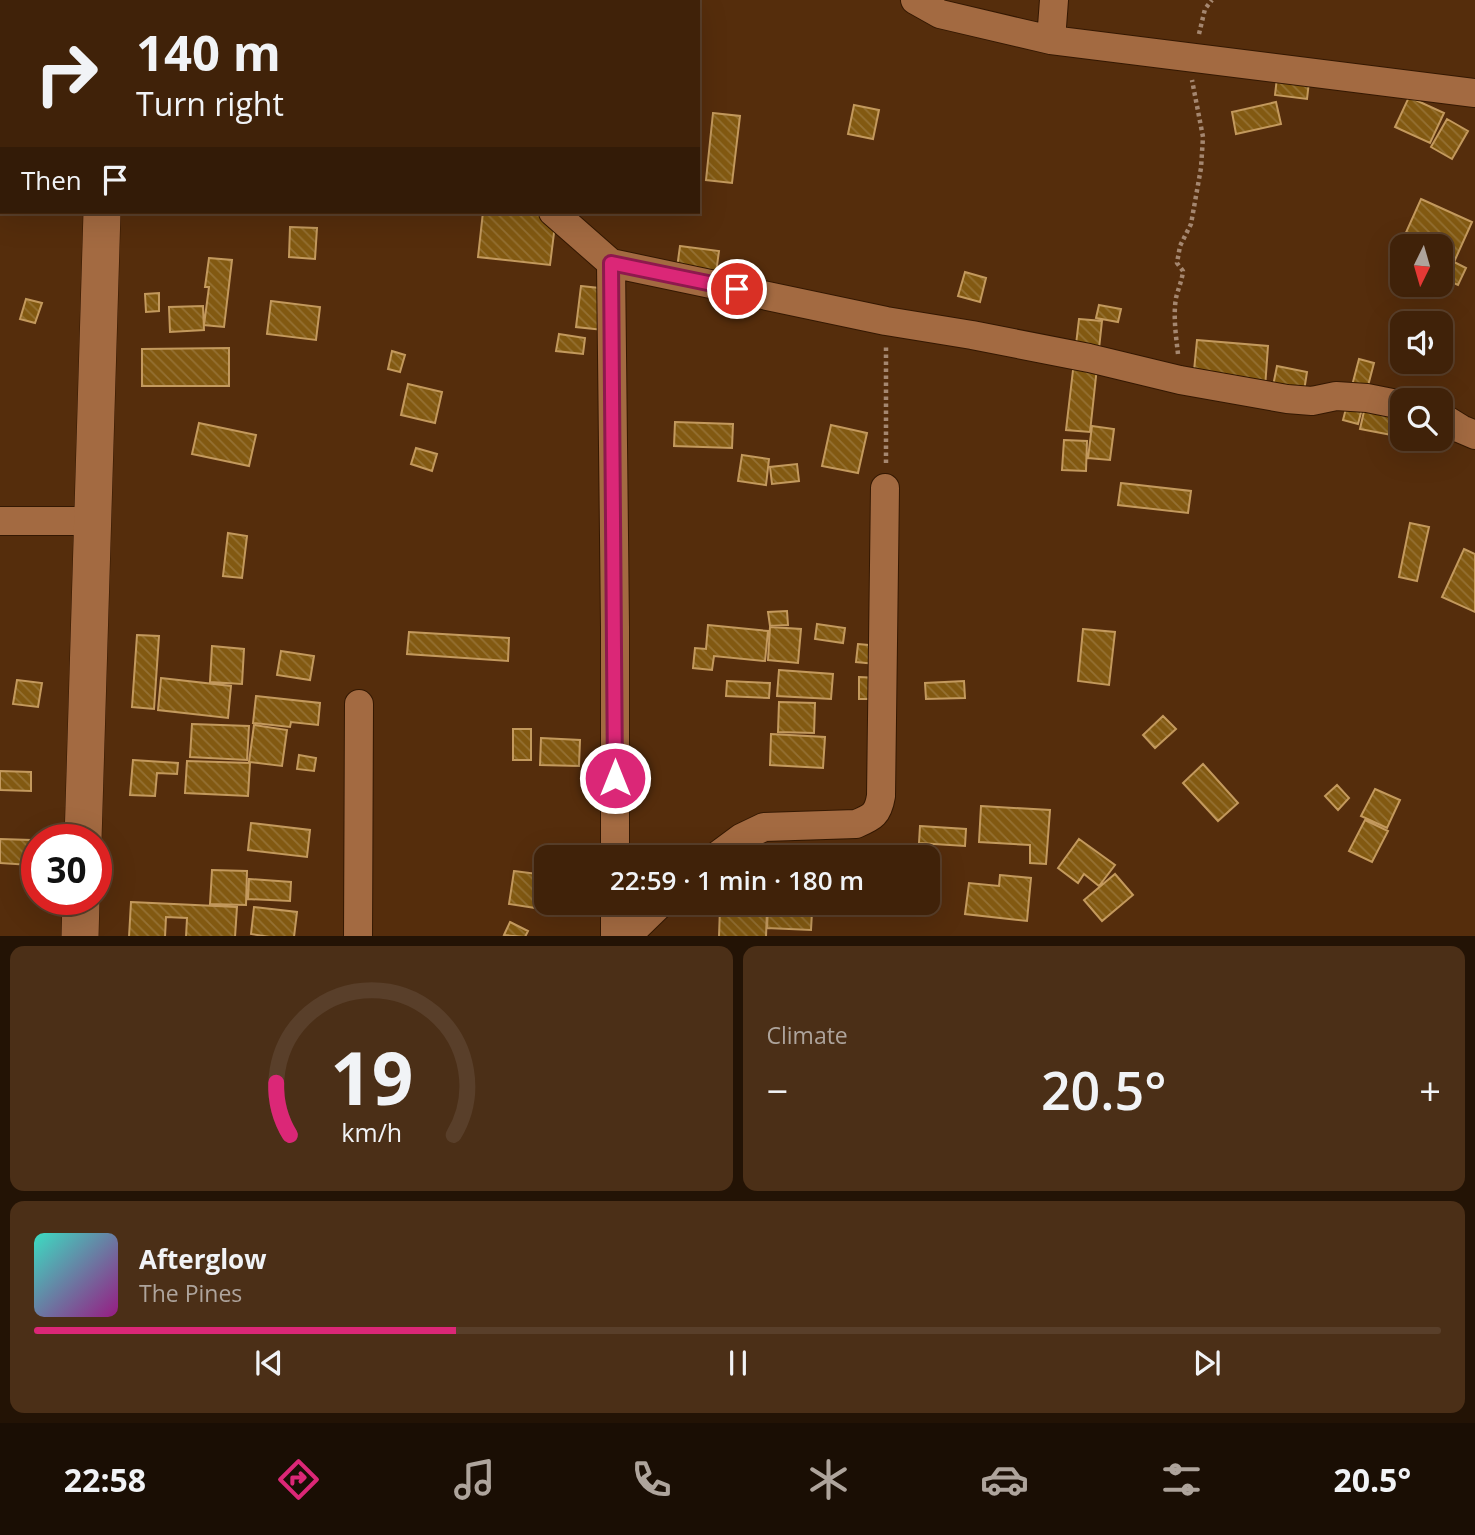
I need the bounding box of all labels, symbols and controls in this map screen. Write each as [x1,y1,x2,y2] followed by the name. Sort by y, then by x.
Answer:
[136,19,281,85] text: 140 m
[21,28,112,119] icon: right
[136,82,284,125] text: Turn right
[96,161,134,199] icon: arrive
[21,162,82,198] text: Then
[1390,234,1452,298] north arrow
[1390,234,1453,451] map controls
[707,259,767,319] pin
[718,270,756,308] icon: arrive
[1390,311,1453,374] button: sound
[1390,388,1453,451] button: search
[578,741,652,815] position arrow
[21,824,112,915] speed limit sign: 30
[610,862,864,898] text: 22:59 · 1 min · 180 m
[767,1019,848,1051] text: Climate
[330,1027,413,1126] text: 19
[1041,1054,1167,1125] text: 20.5°
[767,1064,788,1116] text: −
[1419,1064,1441,1116] text: +
[341,1114,402,1148] text: km/h
[139,1241,266,1277] text: Afterglow
[139,1277,242,1309] text: The Pines
[250,1344,288,1382] icon: previous
[719,1344,757,1382] icon: pause
[1188,1344,1226,1382] icon: next
[274,1455,323,1504] icon: directions
[450,1455,499,1504] icon: music
[627,1455,676,1504] icon: phone
[804,1455,853,1504] icon: climate
[980,1455,1029,1504] icon: car
[1157,1455,1206,1504] icon: filters
[64,1458,146,1501] text: 22:58
[1333,1458,1411,1501] text: 20.5°

